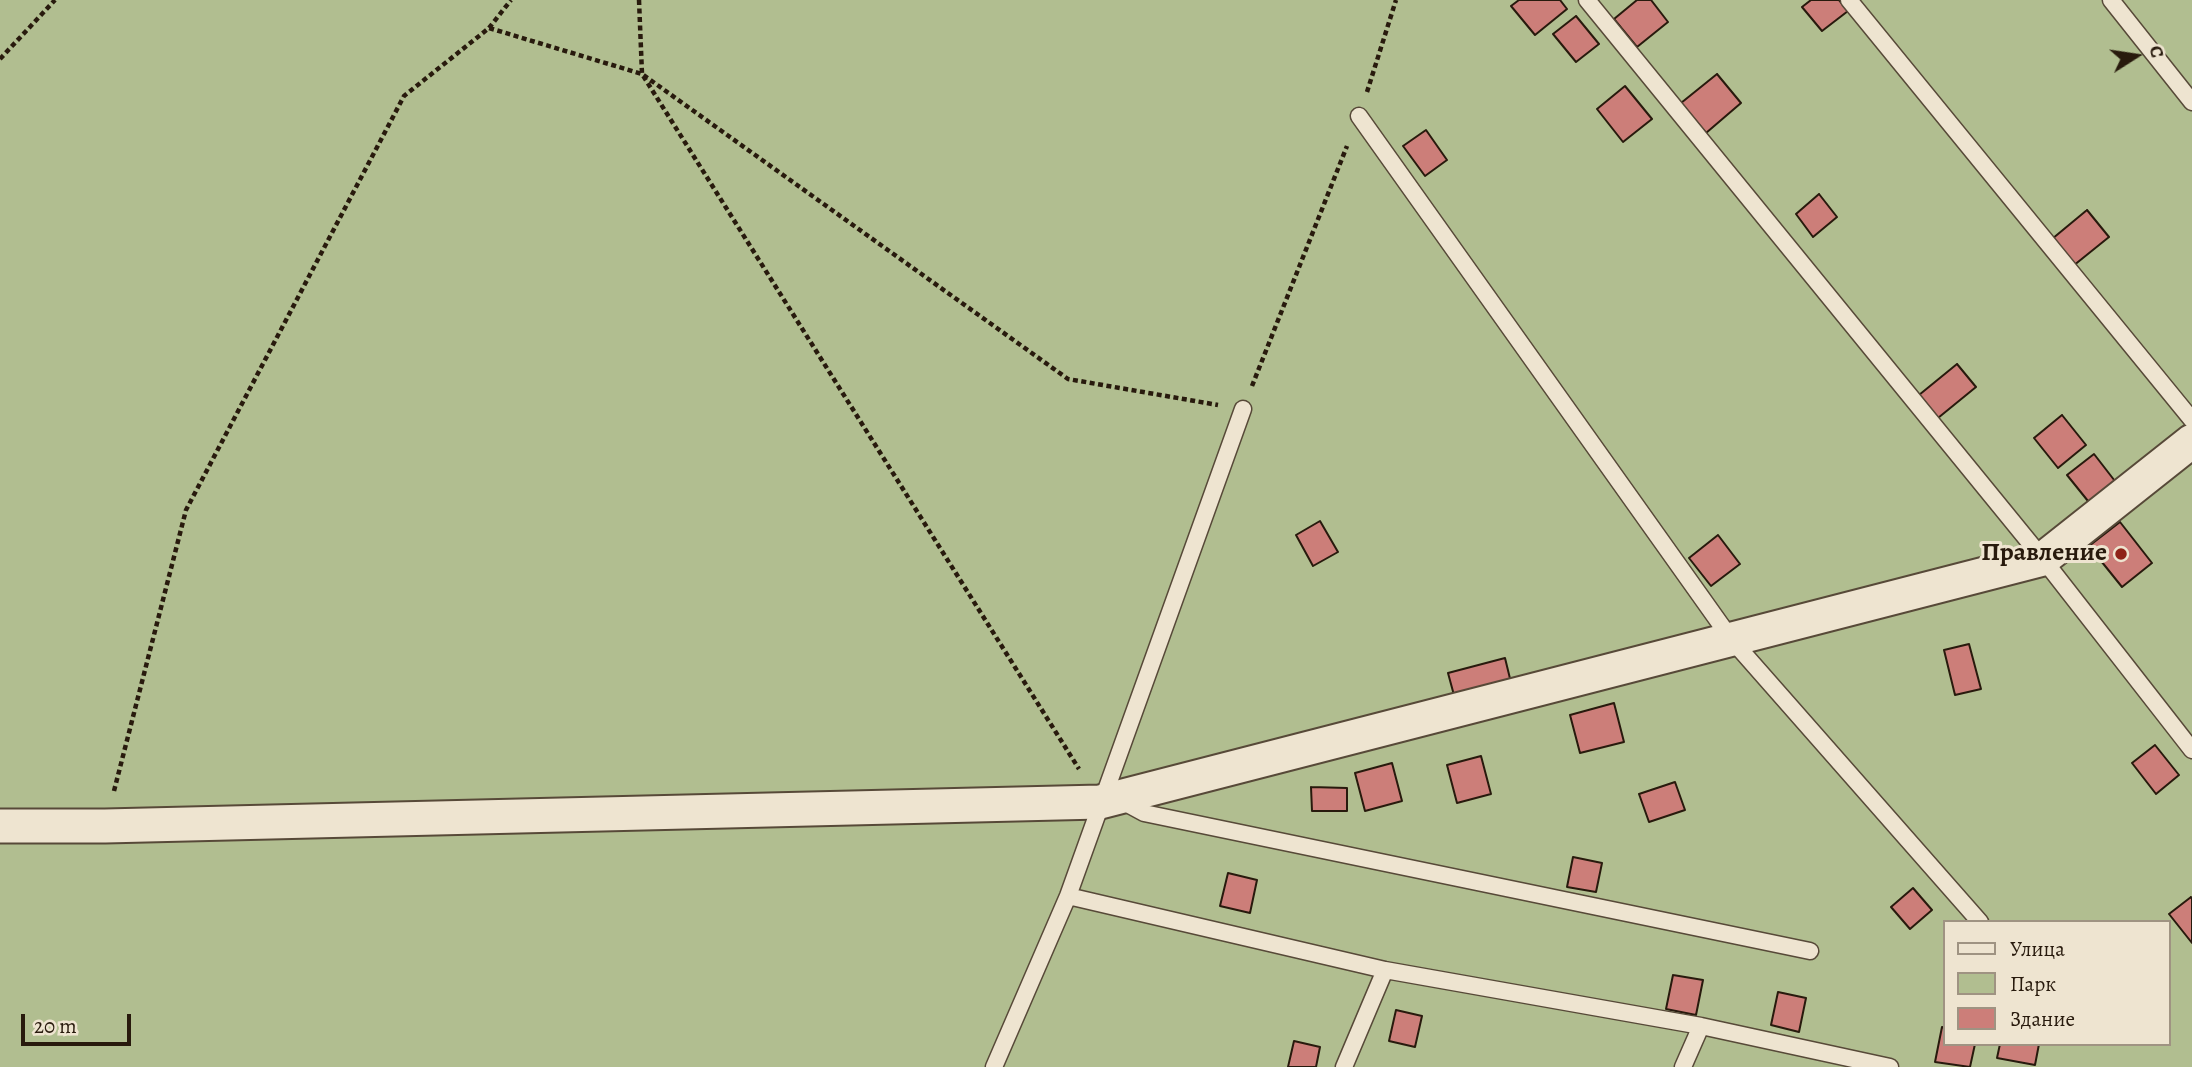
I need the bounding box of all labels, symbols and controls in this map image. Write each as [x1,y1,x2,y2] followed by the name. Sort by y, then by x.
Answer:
[2101,21,2171,91] north arrow
[2143,43,2170,60] text: С
[1981,538,2107,570] place label: Правление
[2113,546,2129,562] marker: Правление
[1944,920,2171,1046] legend
[2010,935,2065,963] text: Улица
[2010,970,2056,998] text: Парк
[24,1000,135,1044] scale bar
[2010,1005,2075,1033] text: Здание
[34,1012,77,1040] text: 20 m

